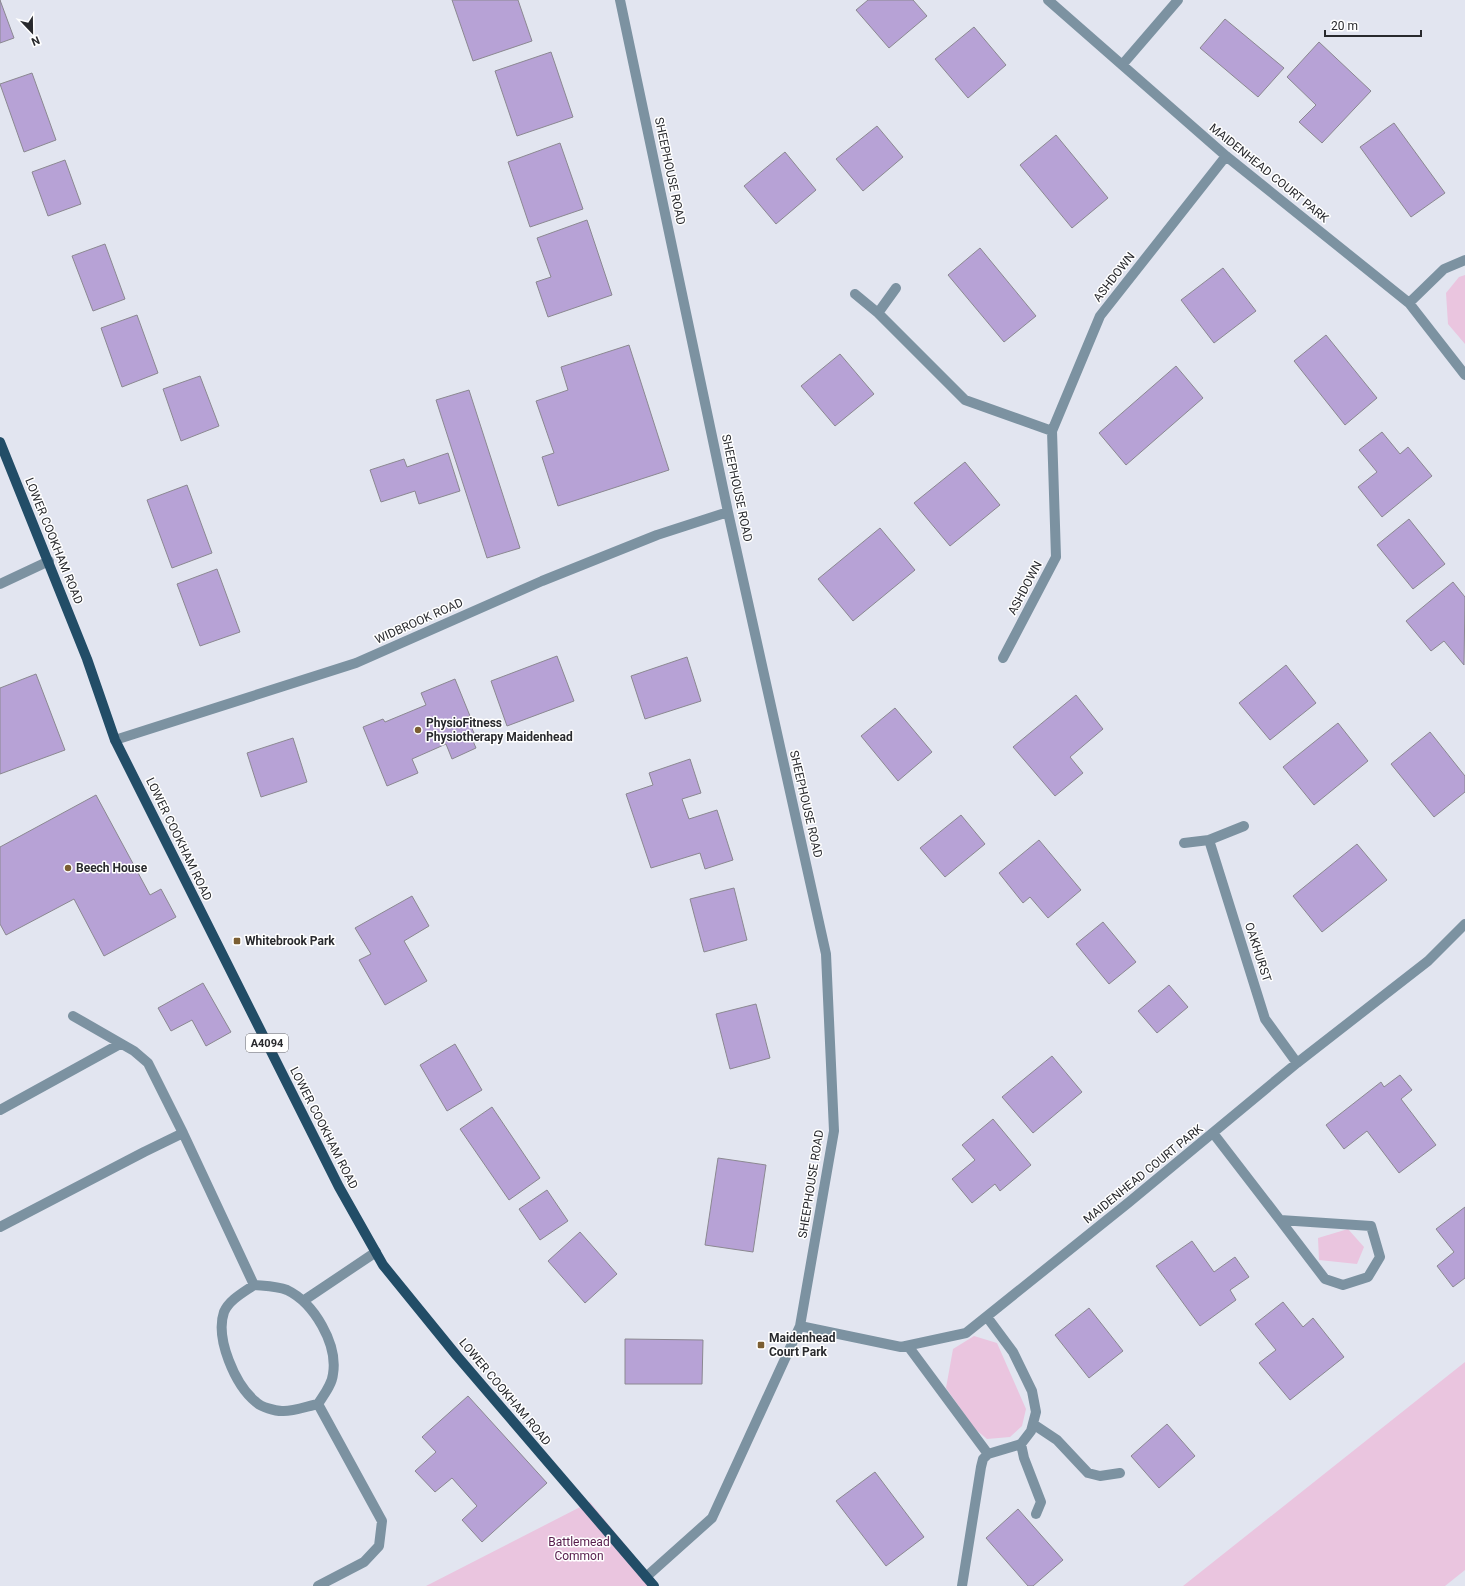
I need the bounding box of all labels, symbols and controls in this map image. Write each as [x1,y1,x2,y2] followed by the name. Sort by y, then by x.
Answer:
[12,12,52,52] north arrow
[1325,12,1421,38] scale bar
[1331,19,1358,33] text: 20 m
[29,33,42,48] text: N
[652,116,688,226] street label: SHEEPHOUSE ROAD
[1207,121,1332,226] street label: MAIDENHEAD COURT PARK
[1090,249,1138,305] street label: ASHDOWN
[719,433,755,543] street label: SHEEPHOUSE ROAD
[22,476,86,606] street label: LOWER COOKHAM ROAD
[1005,559,1045,617] street label: ASHDOWN
[373,595,465,647] street label: WIDBROOK ROAD
[426,716,573,744] place label: PhysioFitness Physiotherapy Maidenhead
[413,725,423,735] marker: PhysioFitness Physiotherapy Maidenhead
[787,749,825,859] street label: SHEEPHOUSE ROAD
[143,775,215,903] street label: LOWER COOKHAM ROAD
[76,861,148,875] place label: Beech House
[63,863,73,873] marker: Beech House
[1242,921,1274,983] street label: OAKHURST
[245,934,335,948] place label: Whitebrook Park
[232,936,242,946] marker: Whitebrook Park
[246,1034,288,1052] road number: A4094
[287,1065,361,1192] street label: LOWER COOKHAM ROAD
[1081,1121,1206,1226] street label: MAIDENHEAD COURT PARK
[796,1129,827,1239] street label: SHEEPHOUSE ROAD
[769,1331,836,1359] place label: Maidenhead Court Park
[456,1336,554,1448] street label: LOWER COOKHAM ROAD
[756,1340,766,1350] marker: Maidenhead Court Park
[548,1535,610,1563] park label: Battlemead Common

